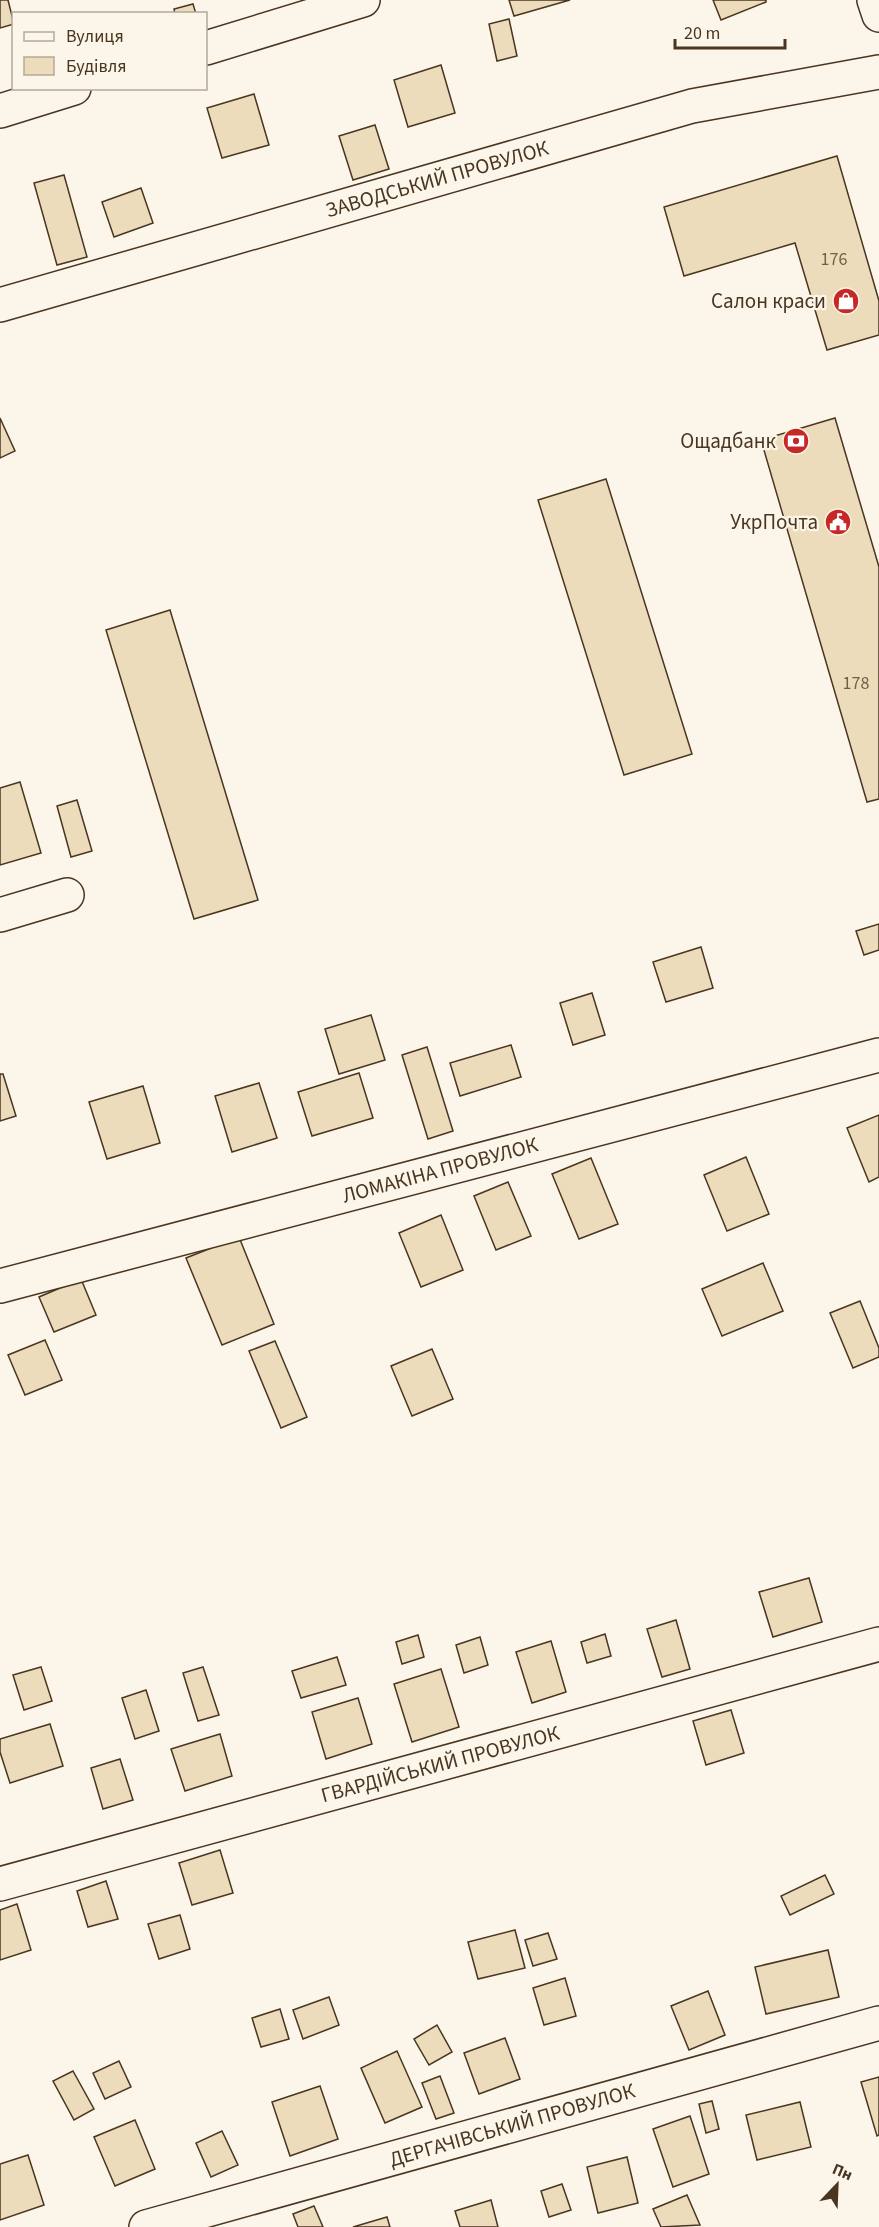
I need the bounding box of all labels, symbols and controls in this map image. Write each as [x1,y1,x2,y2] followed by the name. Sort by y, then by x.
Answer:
[12,12,207,90] legend
[675,12,784,50] scale bar
[684,21,720,46] text: 20 m
[66,24,124,49] text: Вулиця
[66,54,126,79] text: Будівля
[322,133,553,225] street label: ЗАВОДСЬКИЙ ПРОВУЛОК
[821,247,847,272] house number: 176
[711,286,826,316] place label: Салон краси
[831,286,861,316] shop icon: Салон краси
[680,426,777,456] place label: Ощадбанк
[781,426,811,456] bank icon: Ощадбанк
[730,507,818,537] place label: УкрПочта
[823,507,853,537] public building icon: УкрПочта
[843,671,869,696] house number: 178
[339,1129,542,1211] street label: ЛОМАКІНА ПРОВУЛОК
[318,1718,563,1810] street label: ГВАРДІЙСЬКИЙ ПРОВУЛОК
[386,2075,639,2174] street label: ДЕРГАЧІВСЬКИЙ ПРОВУЛОК
[807,2155,867,2215] north arrow
[829,2158,856,2186] text: Пн

